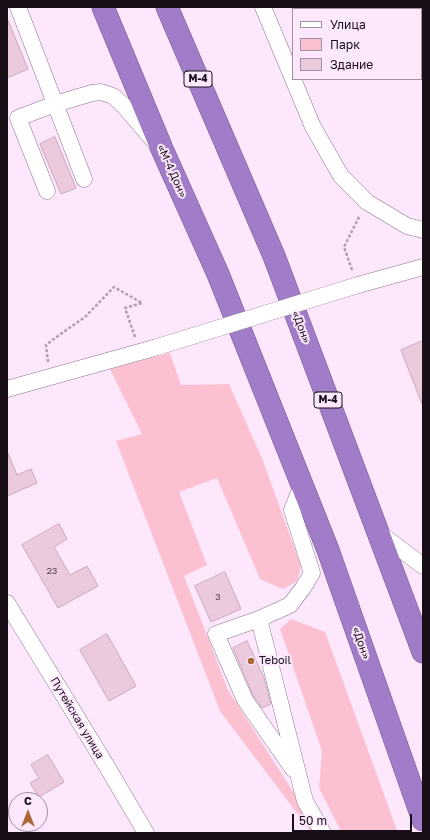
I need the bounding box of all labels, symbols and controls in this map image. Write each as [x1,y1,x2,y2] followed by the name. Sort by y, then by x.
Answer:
[292,8,422,80] legend
[330,17,366,32] text: Улица
[330,37,360,52] text: Парк
[330,57,373,72] text: Здание
[184,71,212,87] road number: М-4
[154,143,190,199] street label: «М-4 Дон»
[289,309,313,345] street label: «Дон»
[314,392,342,408] road number: М-4
[47,566,57,576] house number: 23
[215,592,221,602] house number: 3
[349,625,373,661] street label: «Дон»
[259,654,291,668] place label: Teboil
[246,656,256,666] marker: Teboil
[47,675,107,761] street label: Путейская улица
[8,792,48,832] north arrow
[24,794,32,807] text: С
[294,806,414,832] scale bar
[299,813,327,828] text: 50 m

